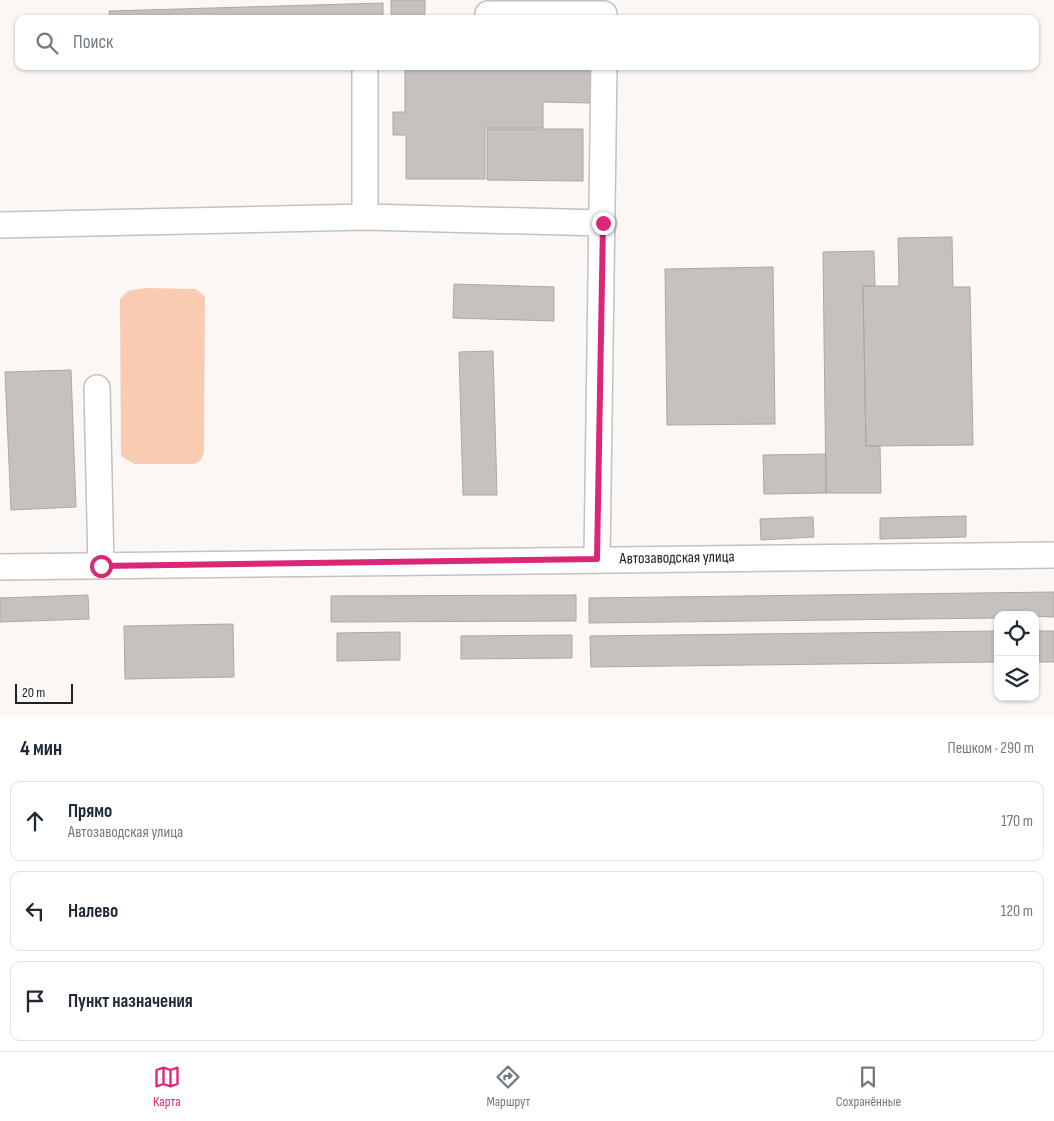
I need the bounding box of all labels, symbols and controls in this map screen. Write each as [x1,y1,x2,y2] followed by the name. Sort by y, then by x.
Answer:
[15,15,1039,70] search box
[33,29,61,57] icon: search
[73,31,113,54] text: Поиск
[592,212,615,235] route end
[618,547,735,569] street label: Автозаводская улица
[90,555,113,578] route start
[994,611,1039,701] map controls
[994,611,1039,656] button: locate
[994,656,1039,701] button: layers
[15,681,72,704] scale bar
[22,684,45,701] text: 20 m
[20,736,62,761] text: 4 мин
[948,739,1034,758] text: Пешком · 290 m
[68,800,112,823] text: Прямо
[21,807,49,835] icon: ahead
[1001,812,1033,831] text: 170 m
[68,823,183,842] text: Автозаводская улица
[21,897,49,925] icon: left
[68,900,118,923] text: Налево
[1001,902,1033,921] text: 120 m
[21,987,49,1015] icon: arrive
[68,990,193,1013] text: Пункт назначения
[153,1063,181,1110] tab: Карта
[486,1063,530,1110] tab: Маршрут
[836,1063,901,1110] tab: Сохранённые

